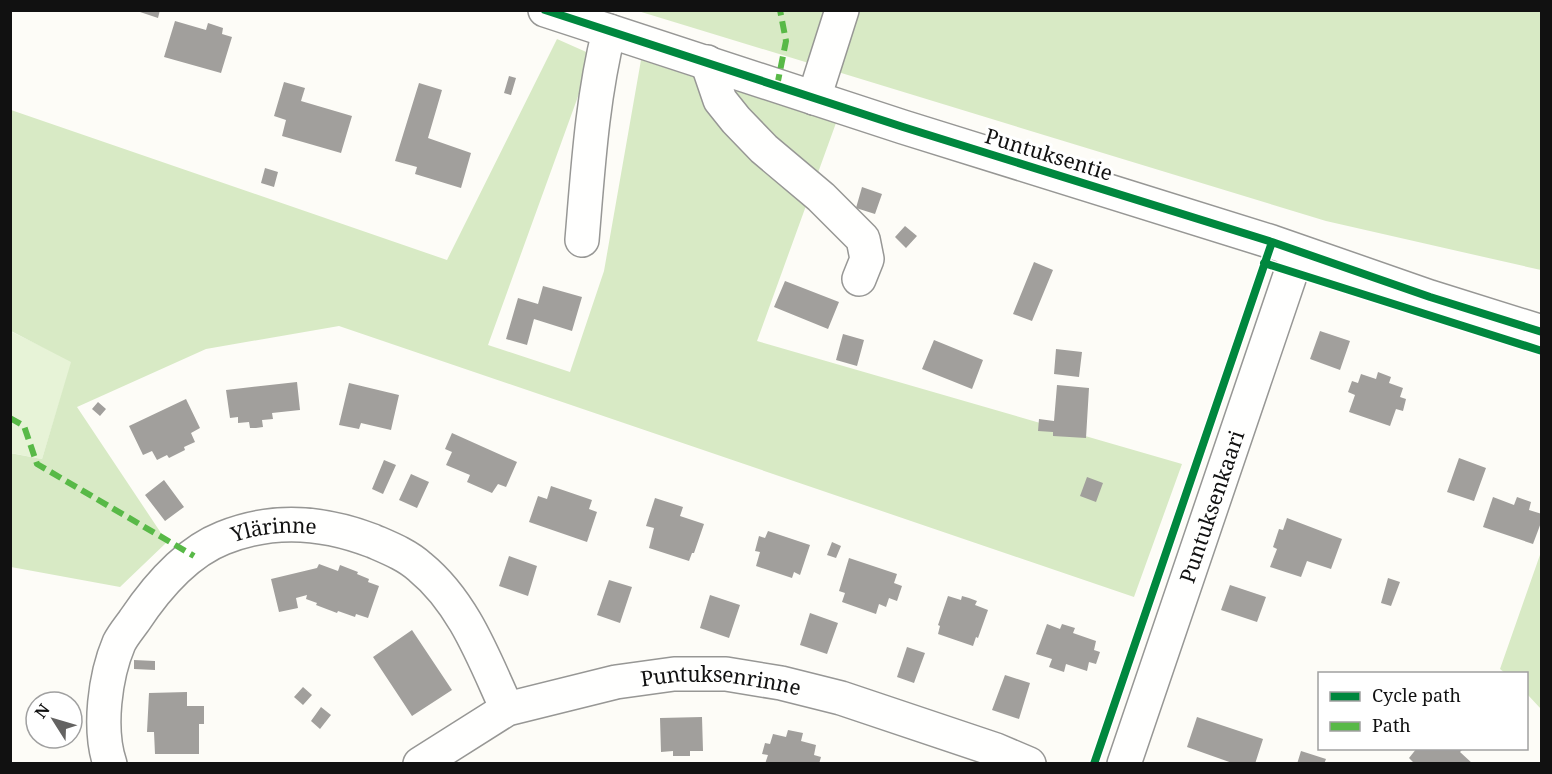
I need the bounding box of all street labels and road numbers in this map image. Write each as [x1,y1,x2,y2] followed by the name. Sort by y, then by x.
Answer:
[982,121,1116,187] street label: Puntuksentie
[1173,426,1251,586] street label: Puntuksenkaari
[226,511,318,548] street label: Ylärinne
[639,659,804,702] street label: Puntuksenrinne

